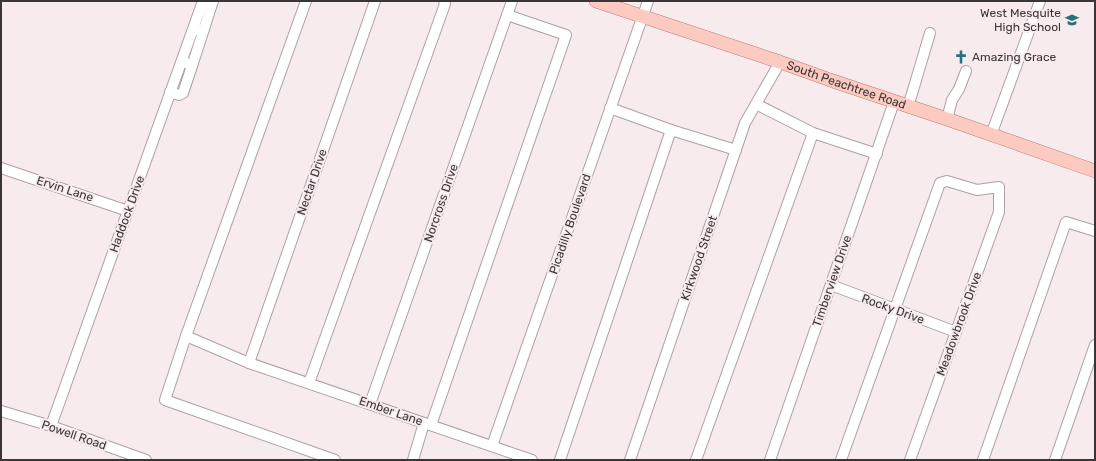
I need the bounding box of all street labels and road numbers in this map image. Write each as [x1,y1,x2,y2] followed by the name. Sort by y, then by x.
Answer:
[785,58,908,112] street label: South Peachtree Road
[294,147,330,217] street label: Nectar Drive
[421,162,461,244] street label: Norcross Drive
[546,172,594,276] street label: Picadilly Boulevard
[35,173,95,205] street label: Ervin Lane
[107,173,148,254] street label: Haddock Drive
[678,213,720,302] street label: Kirkwood Street
[810,233,854,329] street label: Timberview Drive
[934,270,984,378] street label: Meadowbrook Drive
[860,291,926,327] street label: Rocky Drive
[357,394,425,429] street label: Ember Lane
[40,417,108,453] street label: Powell Road

